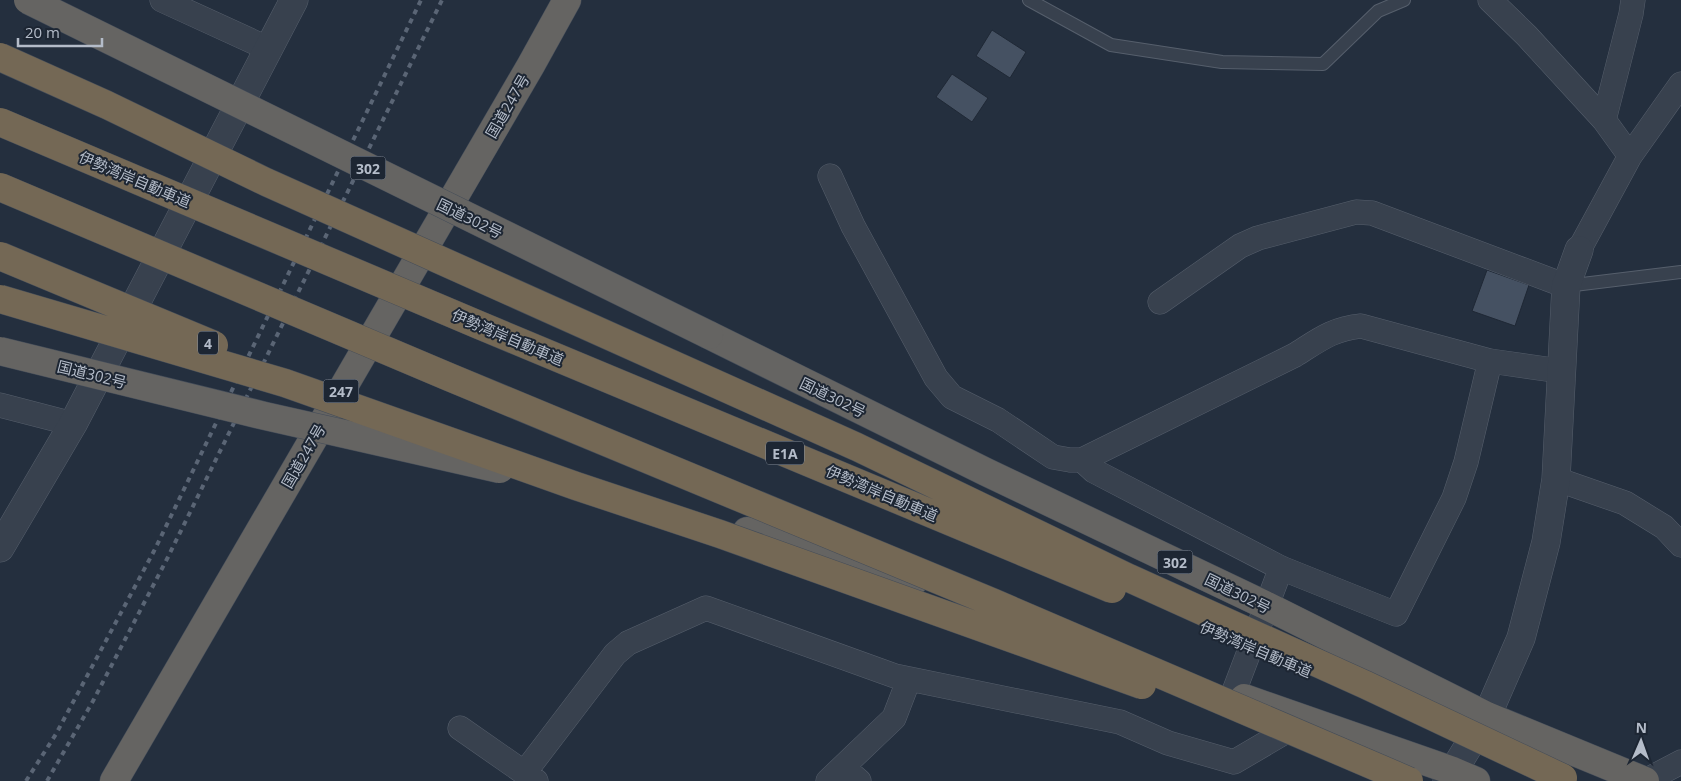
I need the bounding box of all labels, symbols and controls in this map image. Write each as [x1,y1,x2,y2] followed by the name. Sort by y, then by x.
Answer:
[18,15,101,47] scale bar
[25,22,60,42] text: 20 m
[481,70,533,142] street label: 国道247号
[76,146,194,212] street label: 伊勢湾岸自動車道
[350,156,386,180] road number: 302
[434,194,506,242] street label: 国道302号
[449,304,567,370] street label: 伊勢湾岸自動車道
[198,332,218,354] road number: 4
[55,356,129,392] street label: 国道302号
[797,373,869,421] street label: 国道302号
[324,380,358,402] road number: 247
[277,420,329,492] street label: 国道247号
[766,442,804,464] road number: E1A
[823,460,941,526] street label: 伊勢湾岸自動車道
[1158,550,1192,574] road number: 302
[1202,569,1274,617] street label: 国道302号
[1197,616,1315,682] street label: 伊勢湾岸自動車道
[1616,716,1666,766] north arrow
[1635,718,1647,737] text: N

